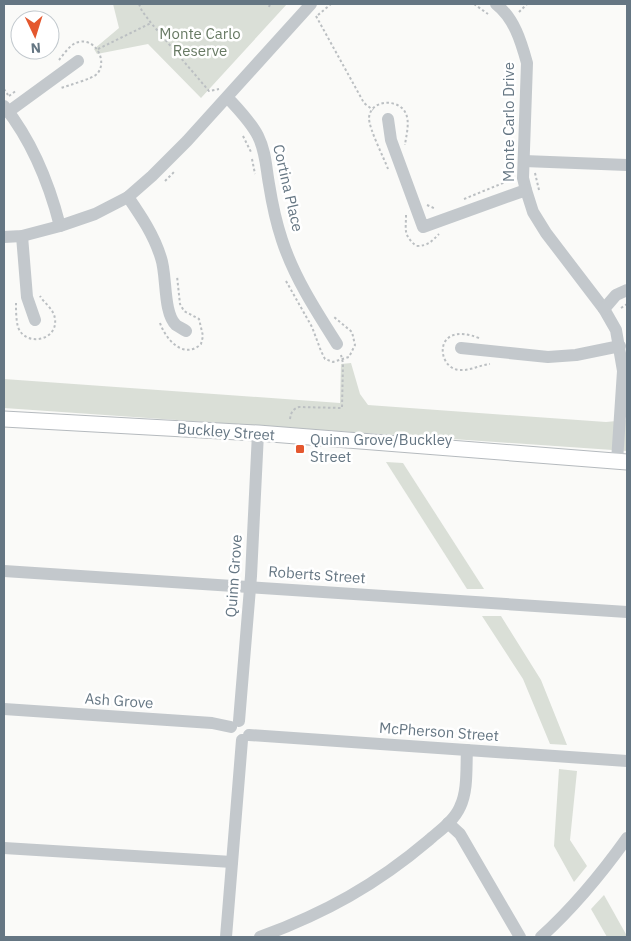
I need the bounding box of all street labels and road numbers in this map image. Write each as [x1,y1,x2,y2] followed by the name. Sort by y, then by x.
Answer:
[499,62,518,182] street label: Monte Carlo Drive
[269,142,308,234] street label: Cortina Place
[176,419,276,444] street label: Buckley Street
[221,534,246,618] street label: Quinn Grove
[268,562,366,587] street label: Roberts Street
[84,689,154,712] street label: Ash Grove
[379,718,500,745] street label: McPherson Street

